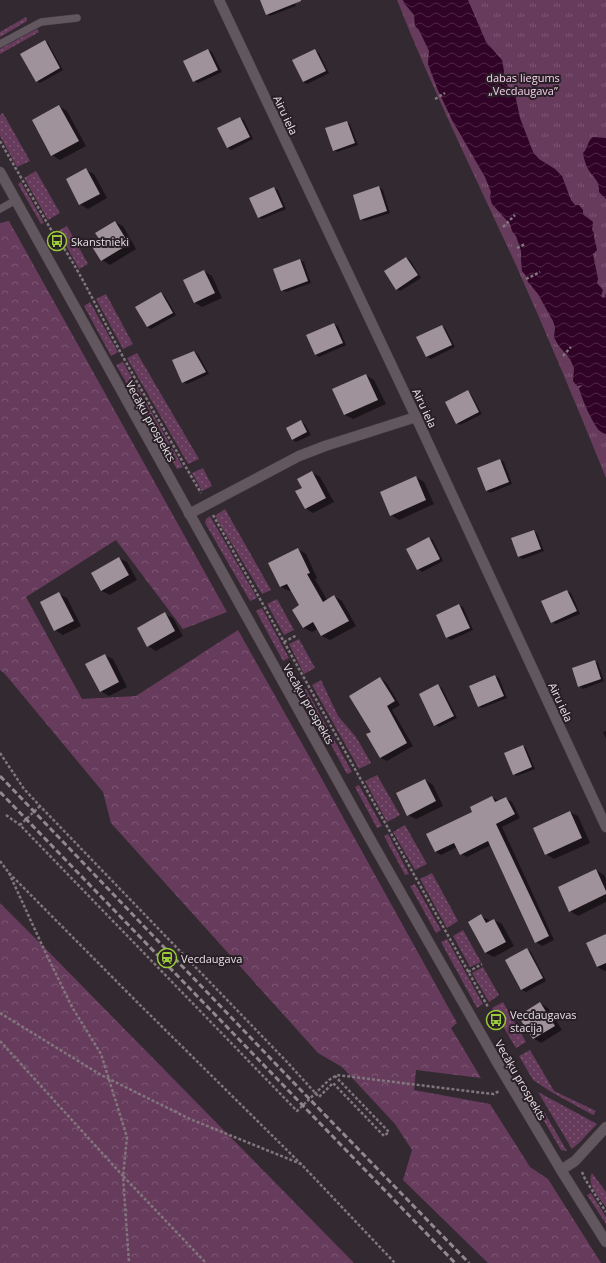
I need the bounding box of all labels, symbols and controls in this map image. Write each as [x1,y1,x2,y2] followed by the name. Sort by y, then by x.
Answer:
[486,70,560,98] park label: dabas liegums „Vecdaugava”
[270,93,302,137] street label: Airu iela
[46,230,68,252] bus stop icon: Skanstnieki
[71,234,129,249] place label: Skanstnieki
[123,378,179,464] street label: Vecāķu prospekts
[409,386,441,430] street label: Airu iela
[280,661,338,747] street label: Vecāķu prospekts
[545,680,577,724] street label: Airu iela
[156,947,178,969] station icon: Vecdaugava
[181,951,242,966] place label: Vecdaugava
[510,1007,577,1035] place label: Vecdaugavas stacija
[485,1009,507,1031] bus stop icon: Vecdaugavas stacija
[492,1037,550,1123] street label: Vecāķu prospekts

